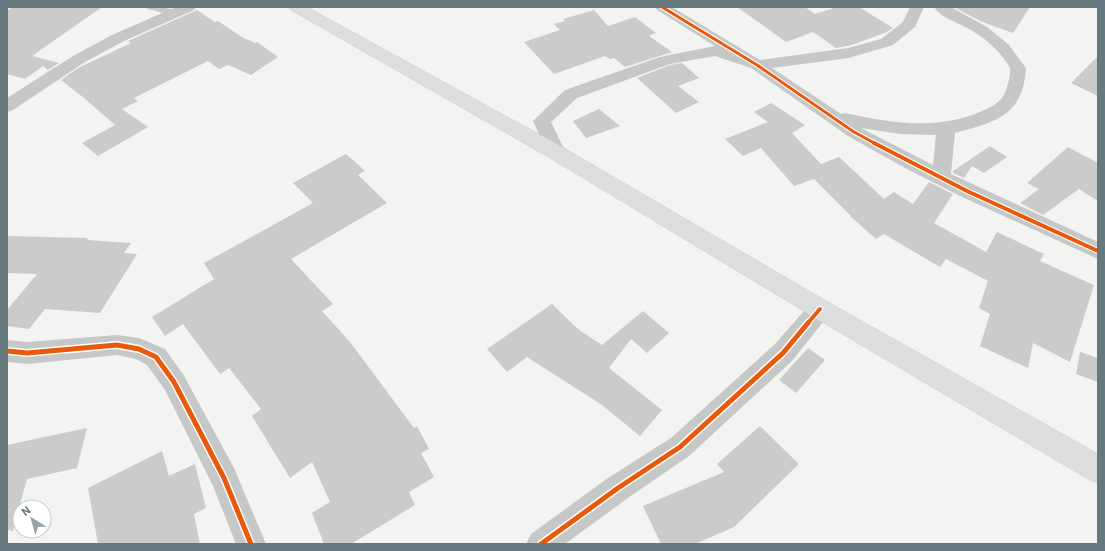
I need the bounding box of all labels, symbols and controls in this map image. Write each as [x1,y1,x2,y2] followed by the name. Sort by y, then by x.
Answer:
[12,499,52,539] north arrow
[19,504,33,519] text: N

